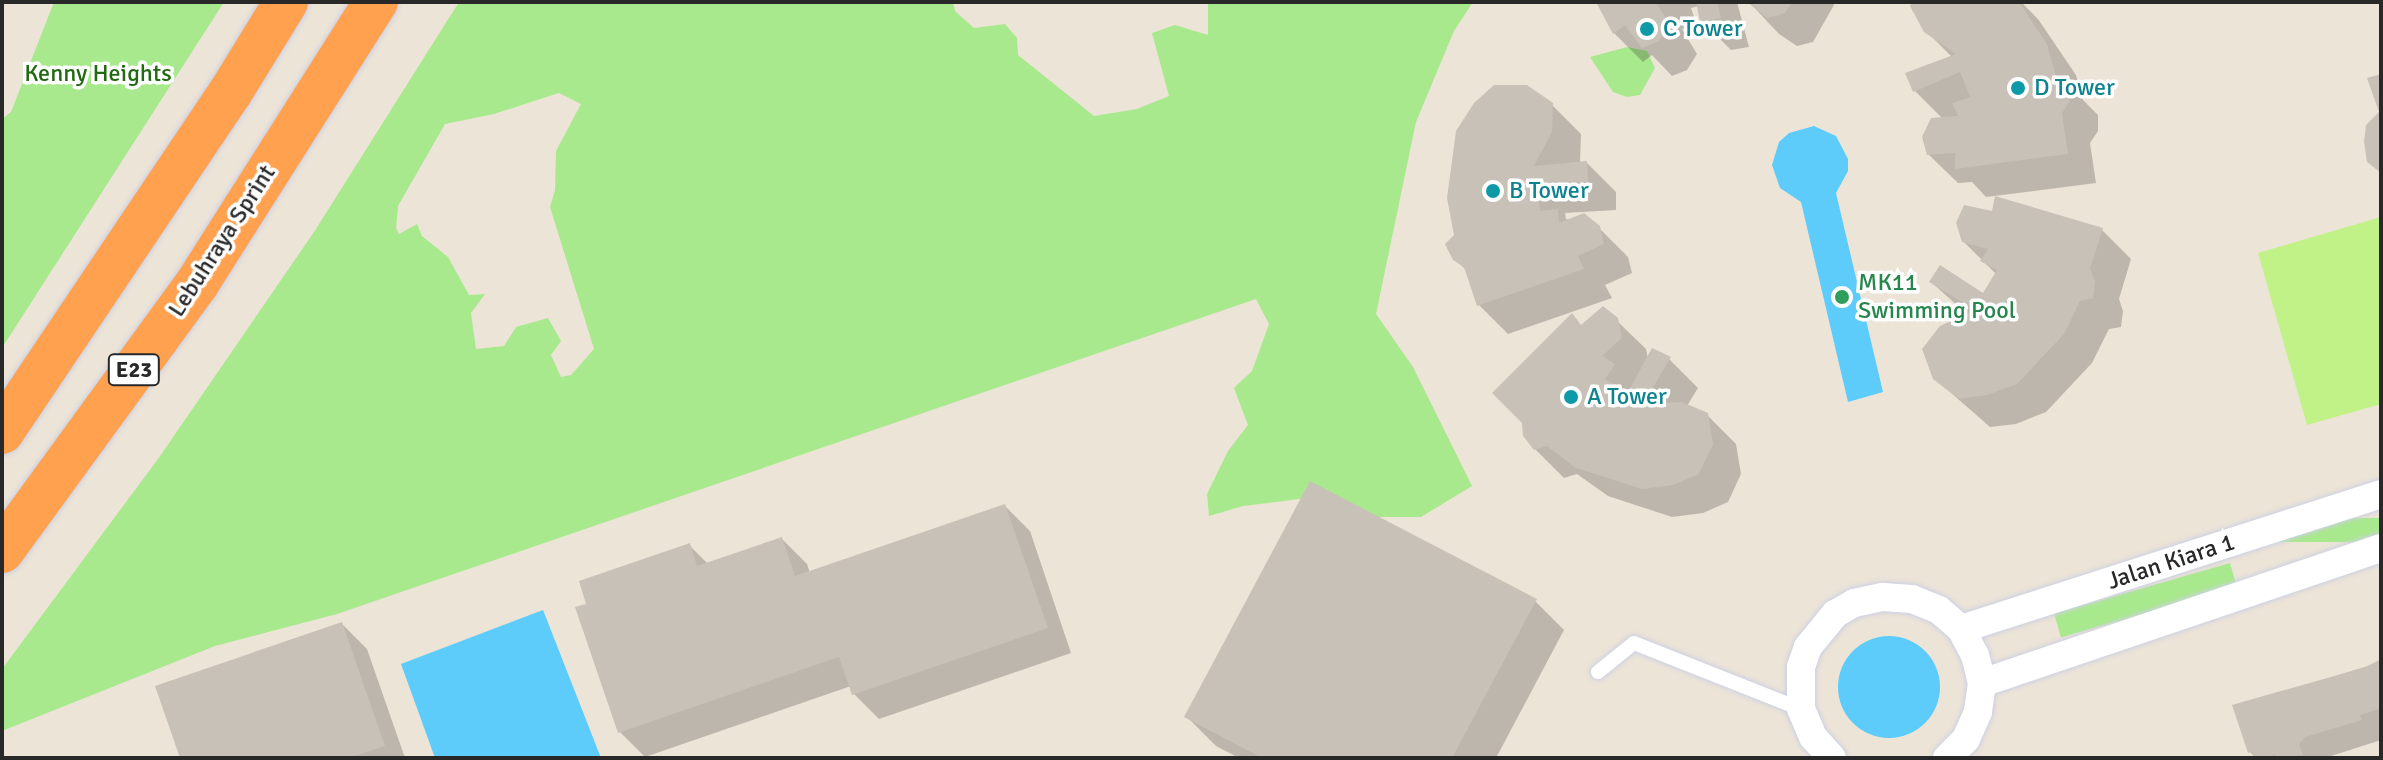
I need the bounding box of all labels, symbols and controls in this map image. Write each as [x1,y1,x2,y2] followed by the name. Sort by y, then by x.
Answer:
[1663,15,1743,43] place label: C Tower
[1638,20,1656,38] marker: C Tower
[24,60,172,88] park label: Kenny Heights
[2034,74,2115,102] place label: D Tower
[2009,79,2027,97] marker: D Tower
[162,160,282,322] street label: Lebuhraya Sprint
[1509,177,1589,205] place label: B Tower
[1484,182,1502,200] marker: B Tower
[1858,269,2016,325] place label: MK11 Swimming Pool
[1833,288,1851,306] marker: MK11 Swimming Pool
[106,352,162,388] road number: E23
[1587,383,1667,411] place label: A Tower
[1562,388,1580,406] marker: A Tower
[2104,528,2238,596] street label: Jalan Kiara 1

